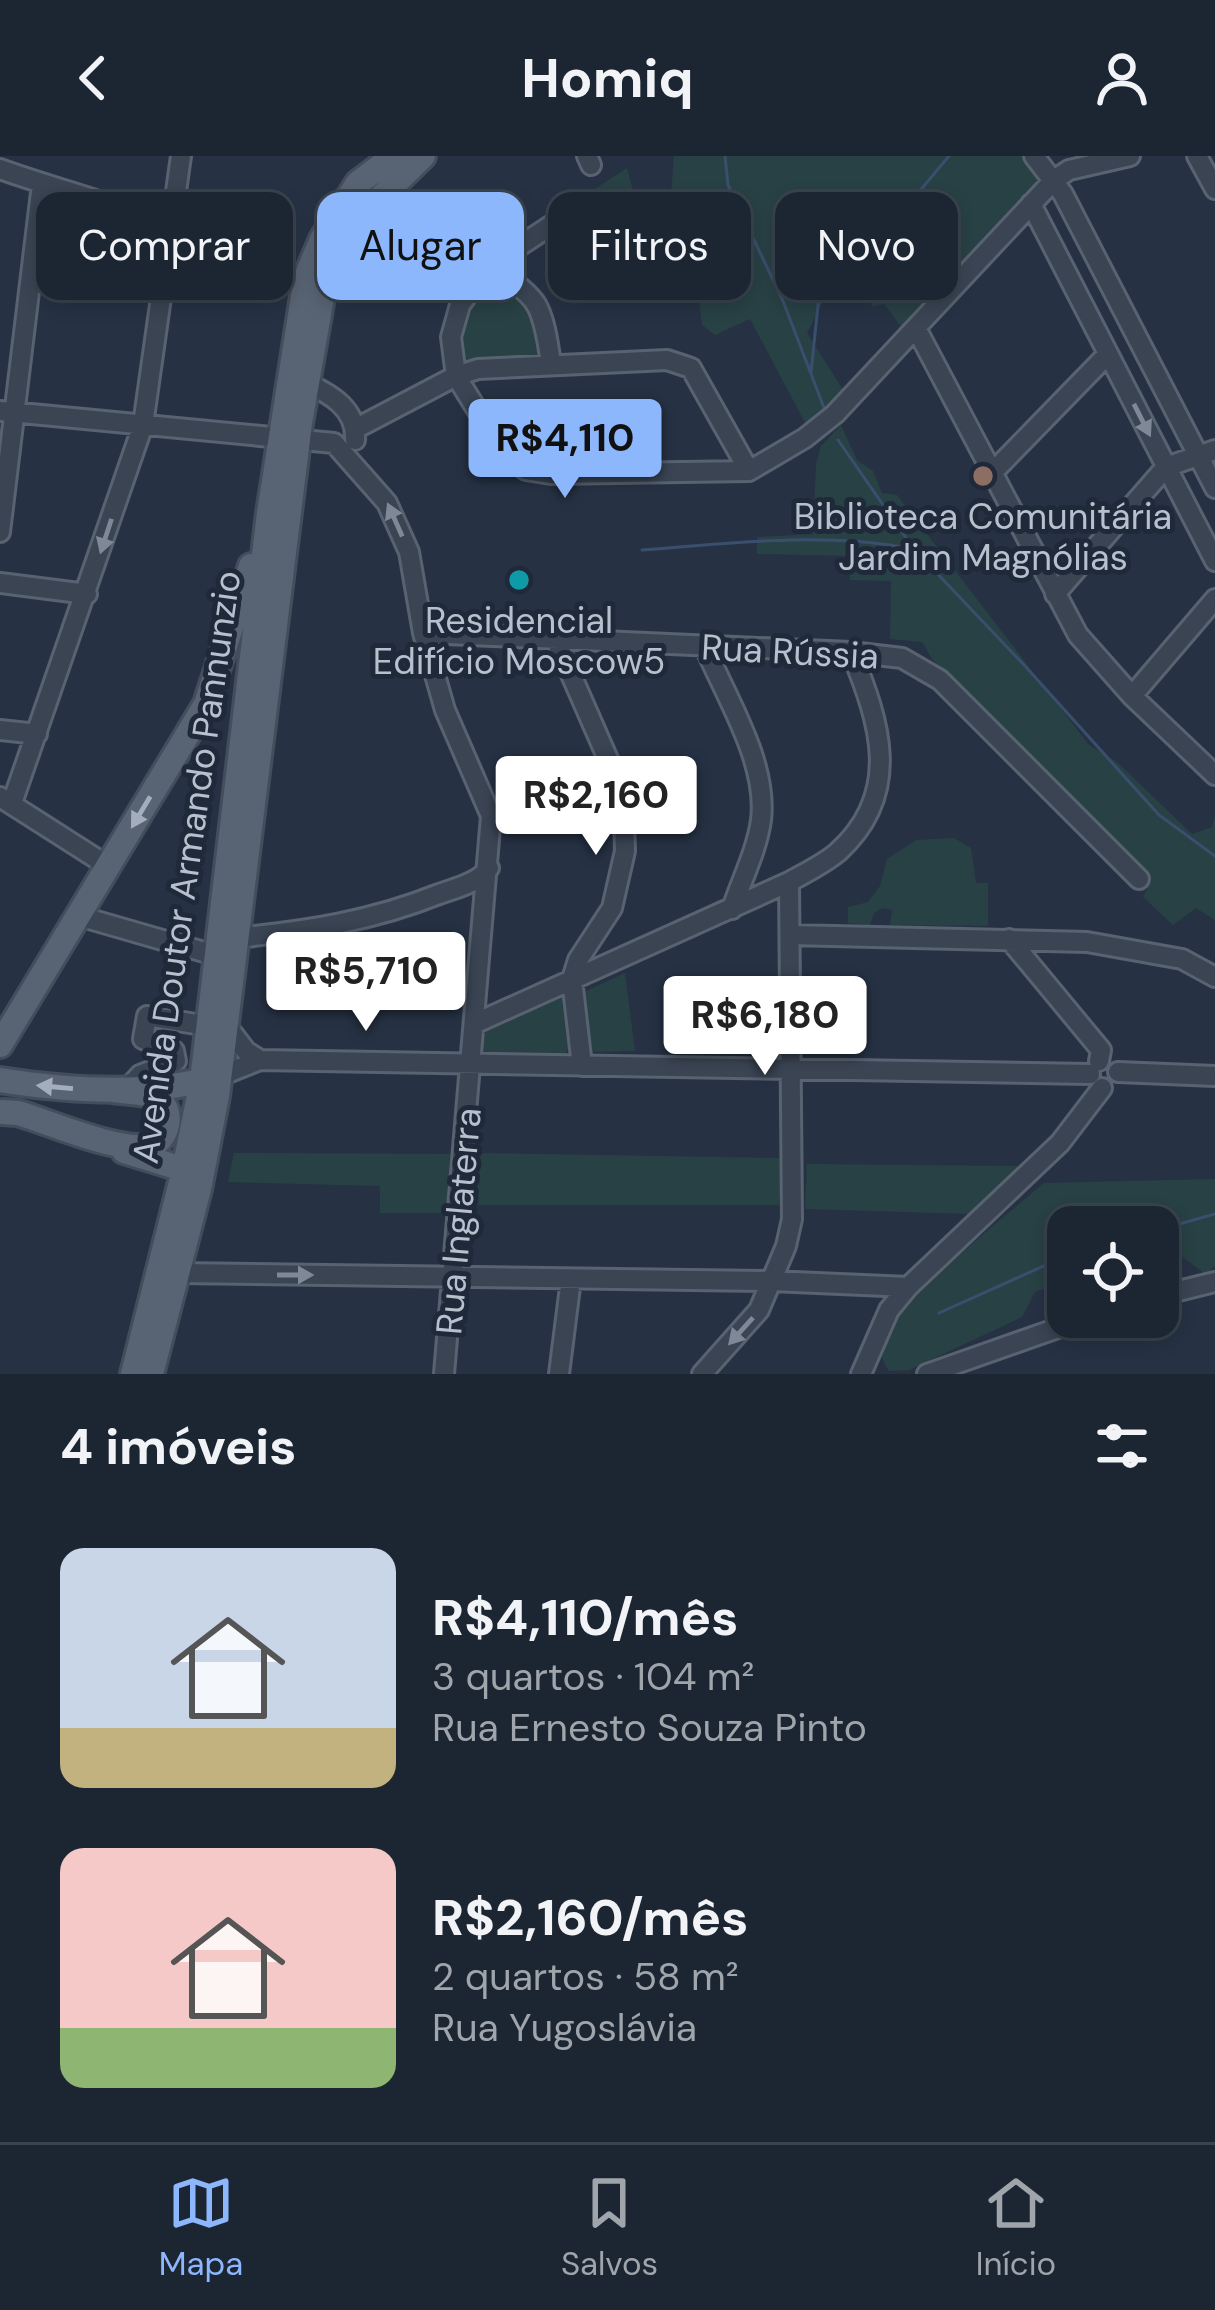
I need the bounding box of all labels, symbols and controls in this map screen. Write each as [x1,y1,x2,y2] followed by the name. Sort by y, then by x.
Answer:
[521,43,694,114] text: Homiq
[60,45,126,111] icon: back
[1089,45,1155,111] icon: person
[36,192,293,300] chip: Comprar
[317,192,524,300] chip: Alugar
[548,192,751,300] chip: Filtros
[775,192,958,300] chip: Novo
[454,399,676,501] pin: R$4,110
[1131,403,1151,437] one-way arrow
[496,412,634,463] text: R$4,110
[970,463,996,489] marker: Biblioteca Comunitária Jardim Magnólias
[794,493,1172,581] place label: Biblioteca Comunitária Jardim Magnólias
[384,503,404,538] one-way arrow
[96,518,114,554] one-way arrow
[506,567,532,593] marker: Residencial Edifício Moscow5
[122,568,251,1166] street label: Avenida Doutor Armando Pannunzio
[373,597,665,685] place label: Residencial Edifício Moscow5
[700,623,880,680] street label: Rua Rússia
[485,756,707,858] pin: R$2,160
[523,769,669,820] text: R$2,160
[132,795,153,829] one-way arrow
[255,932,477,1034] pin: R$5,710
[293,945,439,996] text: R$5,710
[654,976,876,1078] pin: R$6,180
[691,989,839,1040] text: R$6,180
[36,1077,73,1096] one-way arrow
[425,1106,492,1337] street label: Rua Inglaterra
[1047,1206,1179,1338] map controls
[1047,1206,1179,1338] button: locate
[277,1265,315,1285] one-way arrow
[728,1316,755,1345] one-way arrow
[60,1413,296,1480] text: 4 imóveis
[1089,1413,1155,1479] icon: filters
[432,1584,738,1651] text: R$4,110/mês
[156,1596,300,1740] icon: home
[432,1651,754,1702] text: 3 quartos · 104 m²
[432,1702,867,1753] text: Rua Ernesto Souza Pinto
[432,1884,748,1951] text: R$2,160/mês
[156,1896,300,2040] icon: home
[432,1951,739,2002] text: 2 quartos · 58 m²
[432,2002,697,2053] text: Rua Yugoslávia
[159,2170,243,2285] tab: Mapa
[561,2170,658,2285] tab: Salvos
[976,2170,1056,2285] tab: Início

